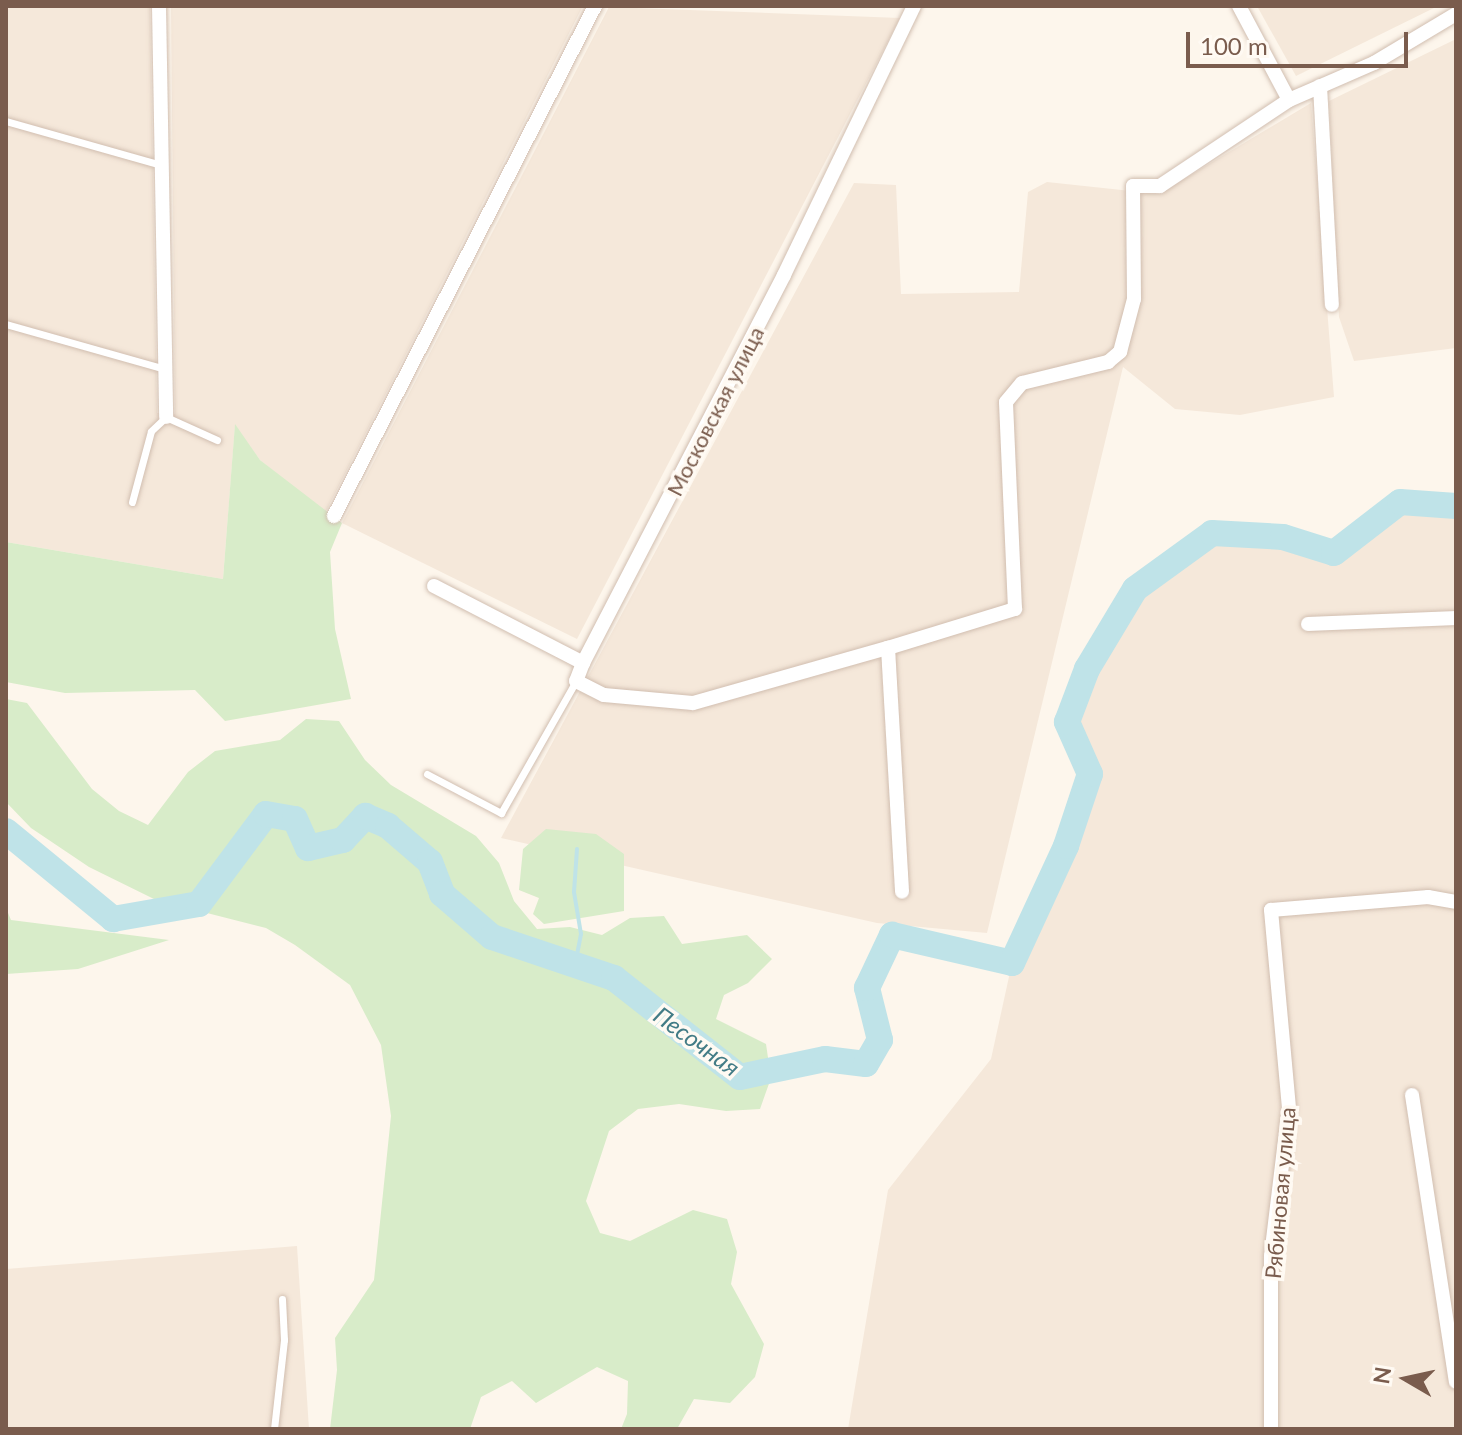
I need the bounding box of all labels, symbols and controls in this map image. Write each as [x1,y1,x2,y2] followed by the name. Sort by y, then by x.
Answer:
[1190,16,1412,66] scale bar
[1200,31,1268,60] text: 100 m
[661,322,769,500] street label: Московская улица
[648,1000,746,1082] water label: Песочная
[1259,1106,1301,1280] street label: Рябиновая улица
[1366,1339,1446,1419] north arrow
[1367,1365,1396,1386] text: N

